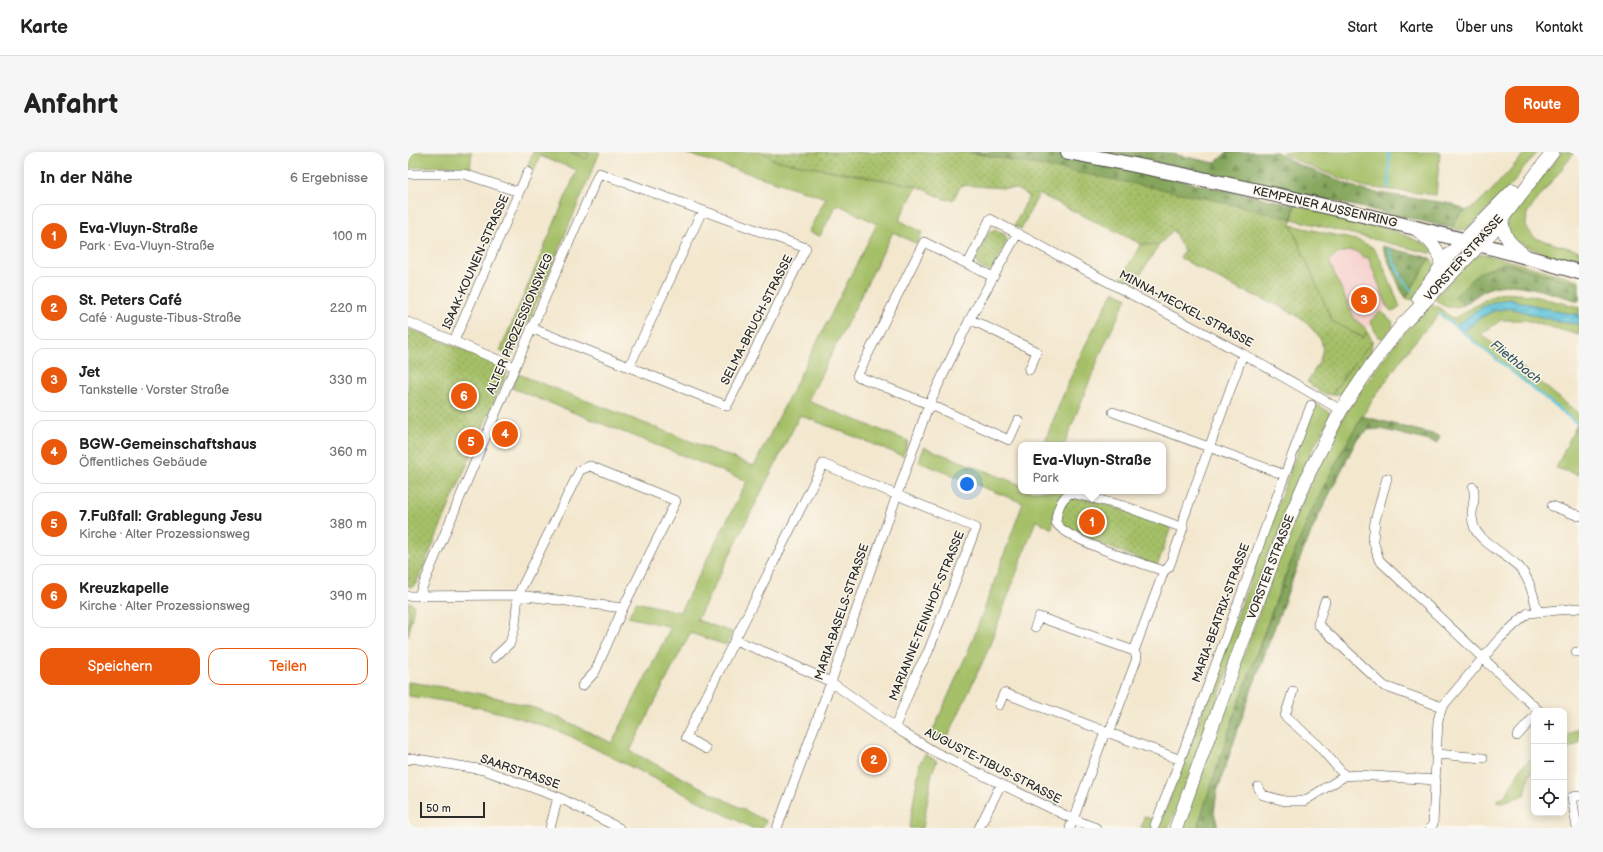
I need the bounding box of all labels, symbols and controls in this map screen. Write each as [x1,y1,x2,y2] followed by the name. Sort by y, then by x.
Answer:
[20,16,68,39] text: Karte
[1347,19,1377,36] text: Start
[1399,19,1433,36] text: Karte
[1455,19,1513,36] text: Über uns
[1535,19,1583,36] text: Kontakt
[1505,86,1579,123] button: Route
[24,88,118,121] text: Anfahrt
[40,168,133,188] text: In der Nähe
[290,170,368,186] text: 6 Ergebnisse
[1251,183,1399,231] street label: KEMPENER AUSSENRING
[439,192,513,332] street label: ISAAK-KOUNEN-STRASSE
[1421,212,1507,304] street label: VORSTER STRASSE
[79,219,198,238] text: Eva-Vluyn-Straße
[51,228,57,244] text: 1
[332,228,367,244] text: 100 m
[79,238,214,254] text: Park · Eva-Vluyn-Straße
[483,251,557,397] street label: ALTER PROZESSIONSWEG
[718,252,796,388] street label: SELMA-BRUCH-STRASSE
[1116,267,1256,351] street label: MINNA-MECKEL-STRASSE
[1351,285,1377,315] pin: 3
[79,291,182,310] text: St. Peters Café
[50,300,58,316] text: 2
[330,300,367,316] text: 220 m
[79,310,241,326] text: Café · Auguste-Tibus-Straße
[1487,337,1545,387] water label: Fliethbach
[79,363,100,382] text: Jet
[50,372,58,388] text: 3
[329,372,367,388] text: 330 m
[451,381,477,411] pin: 6
[79,382,229,398] text: Tankstelle · Vorster Straße
[492,419,518,449] pin: 4
[458,427,484,457] pin: 5
[79,435,257,454] text: BGW-Gemeinschaftshaus
[1018,442,1166,494] popup
[50,444,58,460] text: 4
[329,444,367,460] text: 360 m
[1033,451,1152,470] text: Eva-Vluyn-Straße
[79,454,207,470] text: Öffentliches Gebäude
[1033,470,1059,486] text: Park
[957,474,977,494] your location
[79,507,262,526] text: 7.Fußfall: Grablegung Jesu
[1079,507,1105,537] pin: 1
[1244,512,1298,621] street label: VORSTER STRASSE
[50,516,58,532] text: 5
[330,516,367,532] text: 380 m
[79,526,250,542] text: Kirche · Alter Prozessionsweg
[886,529,968,703] street label: MARIANNE-TENNHOF-STRASSE
[1189,541,1253,685] street label: MARIA-BEATRIX-STRASSE
[812,542,872,682] street label: MARIA-BASELS-STRASSE
[79,579,169,598] text: Kreuzkapelle
[50,588,58,604] text: 6
[330,588,367,604] text: 390 m
[79,598,250,614] text: Kirche · Alter Prozessionsweg
[40,648,200,685] button: Speichern
[208,648,368,685] button: Teilen
[1531,708,1567,816] map controls
[1531,708,1567,744] button: +
[922,725,1064,807] street label: AUGUSTE-TIBUS-STRASSE
[1531,744,1567,780] button: −
[861,745,887,775] pin: 2
[478,751,562,793] street label: SAARSTRASSE
[1531,780,1567,816] button: locate
[420,800,485,819] scale bar
[426,802,451,815] text: 50 m

